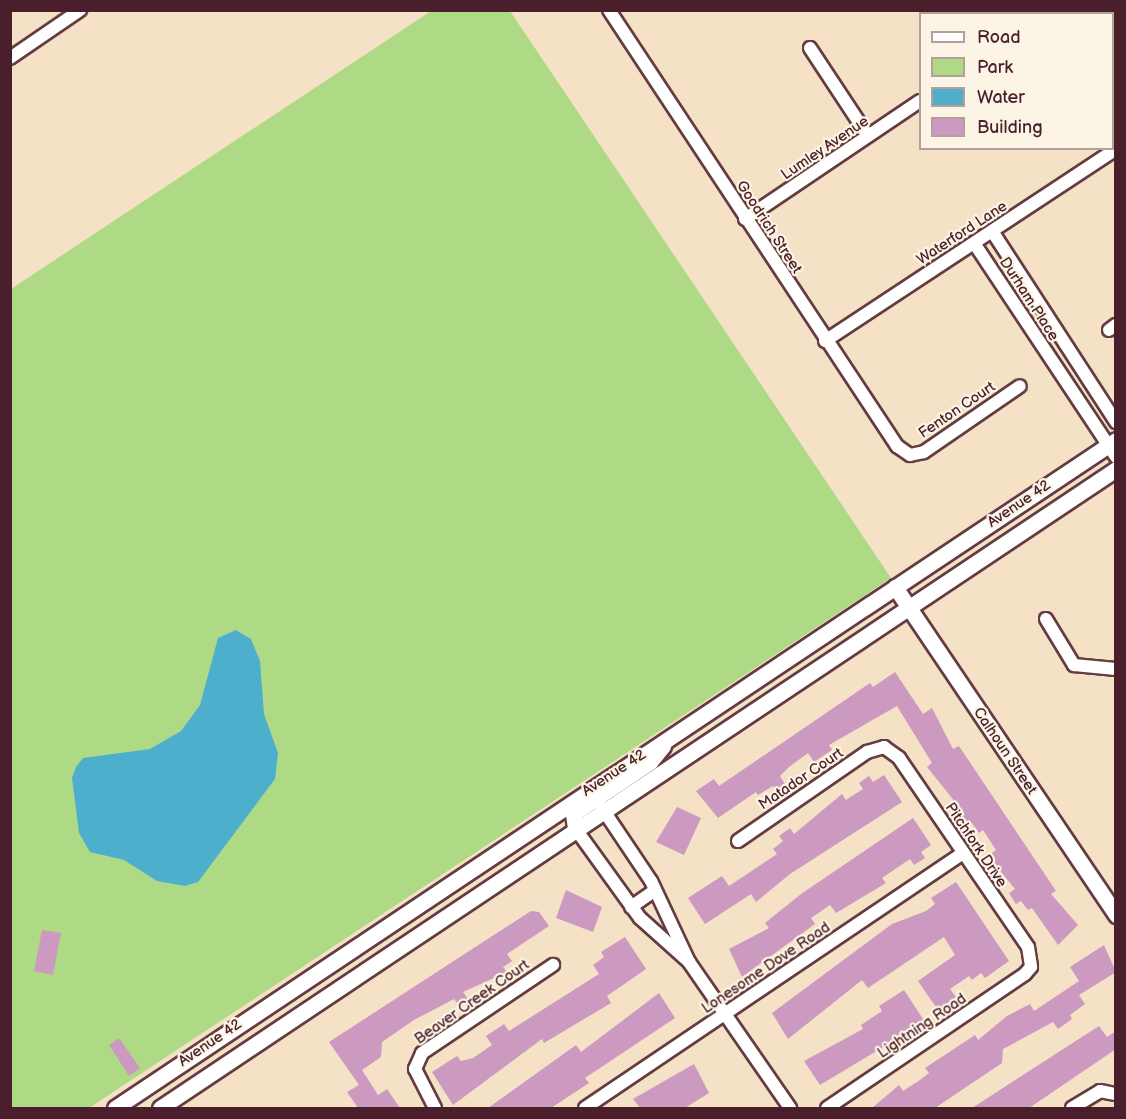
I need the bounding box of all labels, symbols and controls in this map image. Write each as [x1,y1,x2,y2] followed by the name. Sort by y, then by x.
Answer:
[919,12,1114,150] legend
[977,27,1021,48] text: Road
[977,57,1013,78] text: Park
[977,87,1025,108] text: Water
[777,112,873,184] street label: Lumley Avenue
[977,117,1043,138] text: Building
[732,177,806,277] street label: Goodrich Street
[913,197,1011,269] street label: Waterford Lane
[995,254,1063,344] street label: Durham Place
[915,378,999,442] street label: Fenton Court
[984,476,1054,532] street label: Avenue 42
[969,704,1041,798] street label: Calhoun Street
[755,744,847,814] street label: Matador Court
[579,746,649,800] street label: Avenue 42
[941,799,1011,891] street label: Pitchfork Drive
[698,918,834,1018] street label: Lonesome Dove Road
[411,956,533,1048] street label: Beaver Creek Court
[874,990,970,1062] street label: Lightning Road
[175,1015,245,1071] street label: Avenue 42

